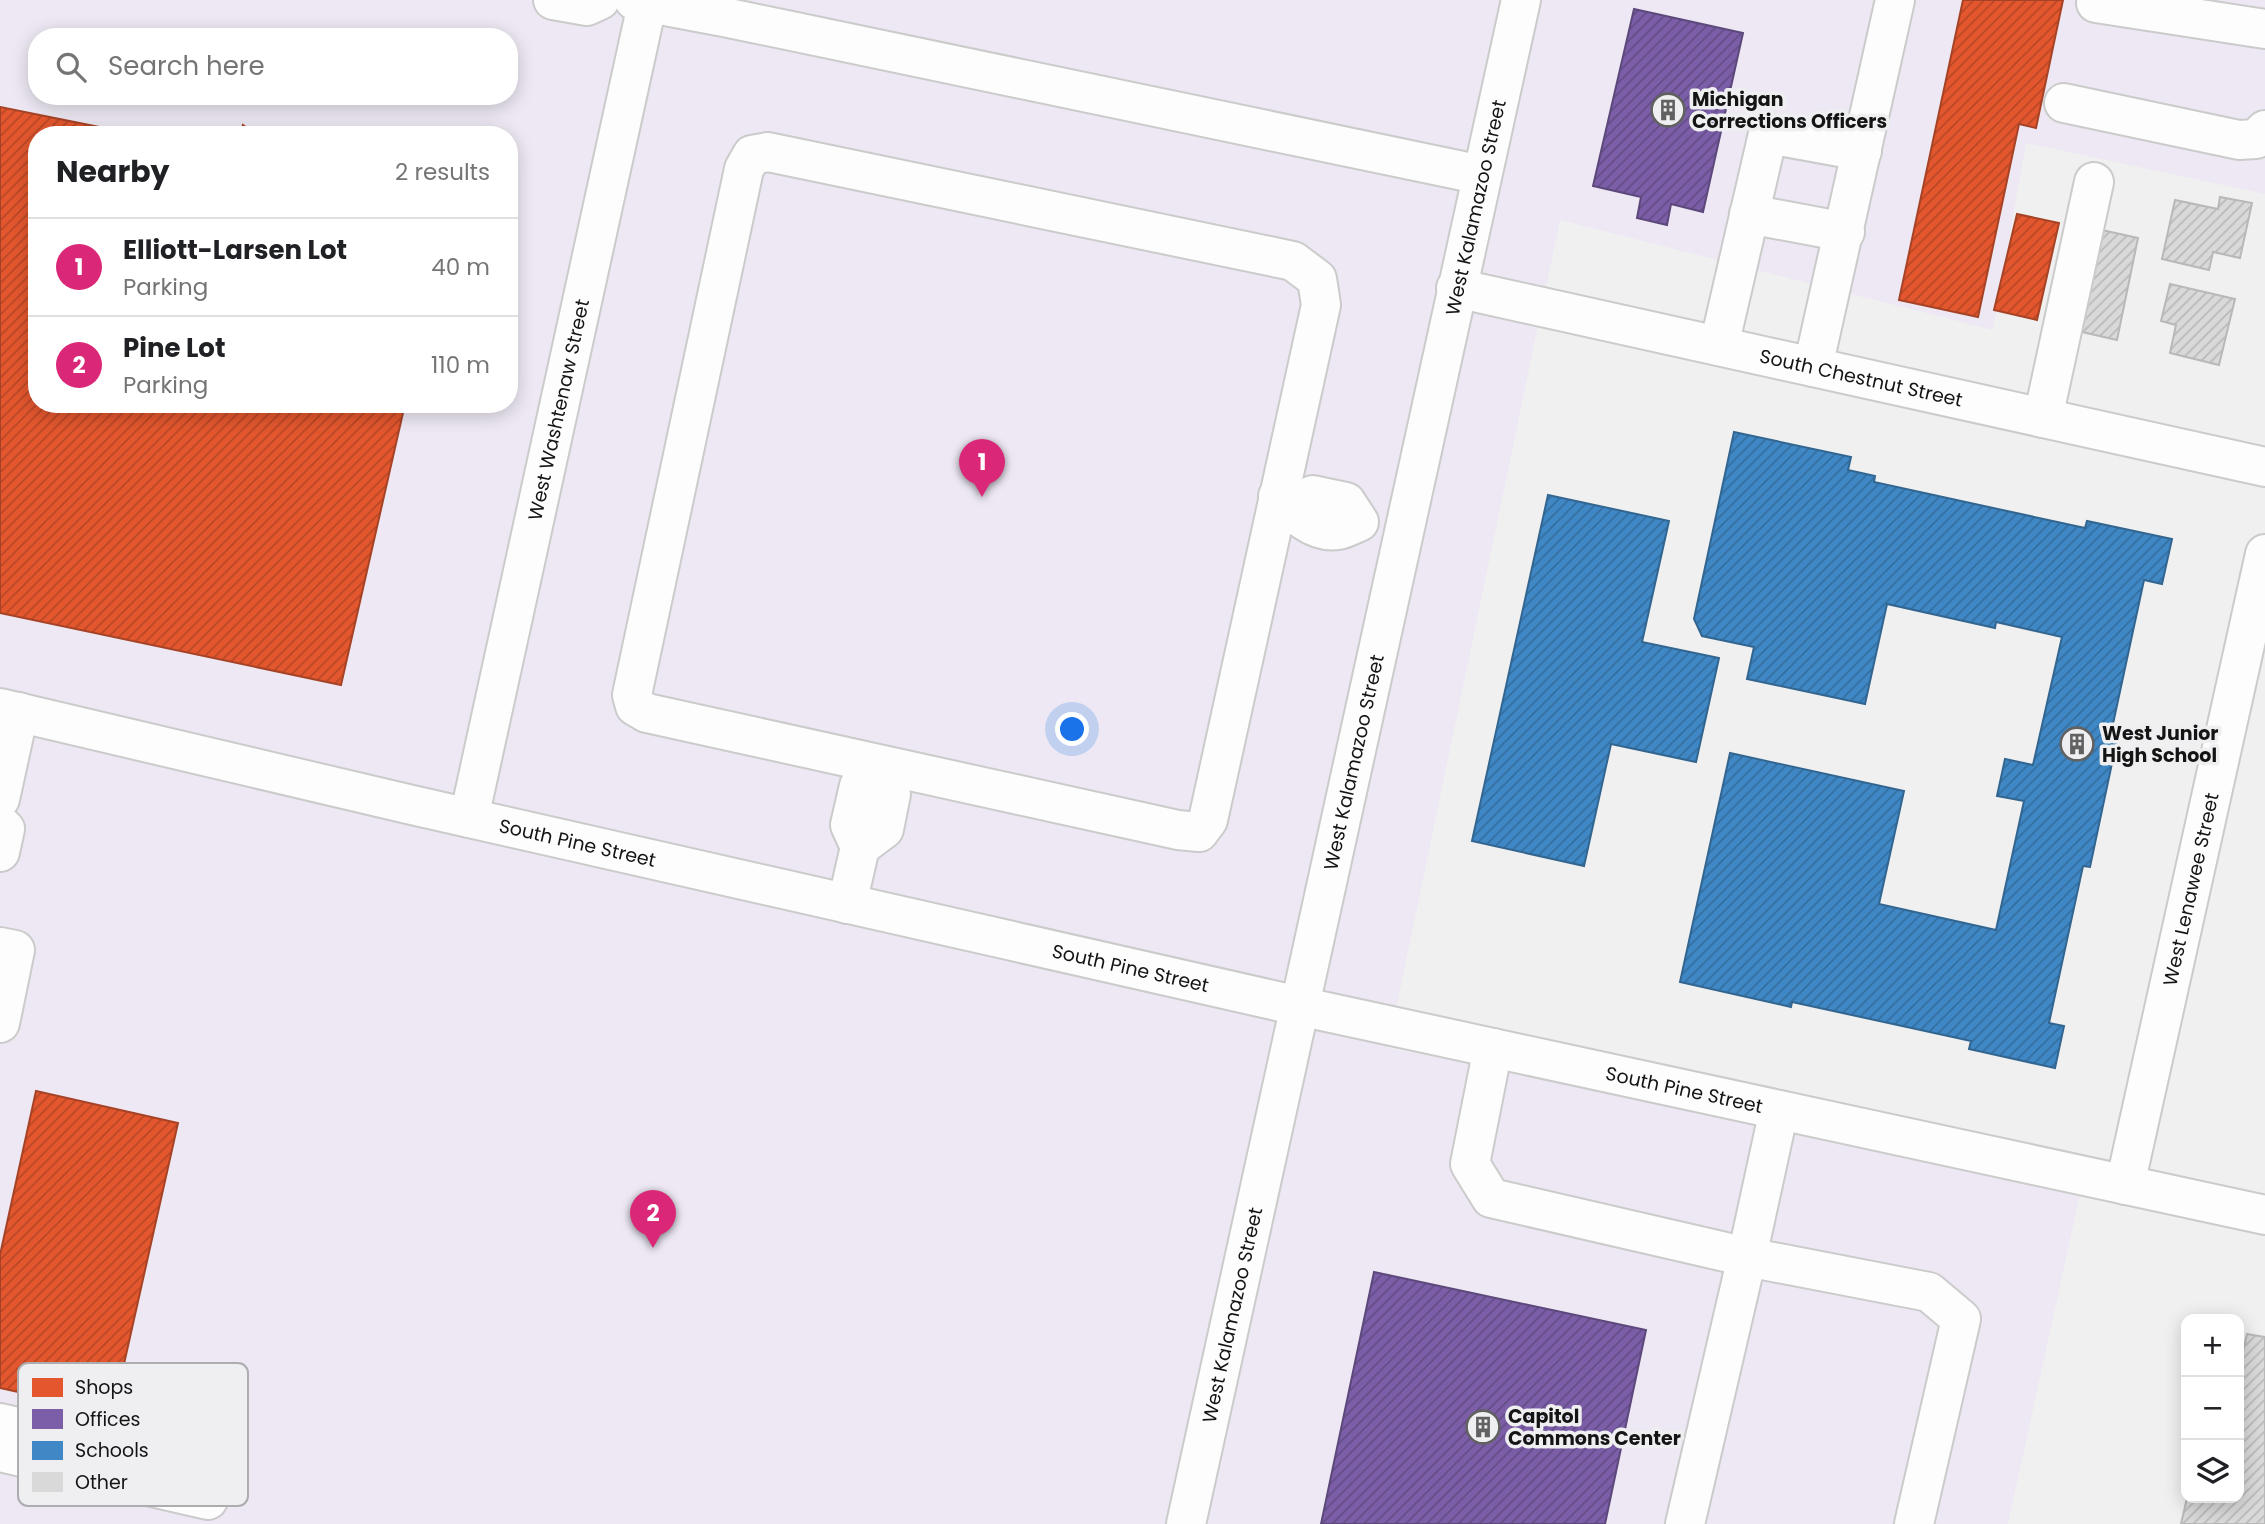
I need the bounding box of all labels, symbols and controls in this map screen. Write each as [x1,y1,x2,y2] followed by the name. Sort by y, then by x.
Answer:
[28,28,518,105] search box
[52,48,90,86] icon: search
[108,48,265,84] text: Search here
[1692,86,1887,135] place label: Michigan Corrections Officers
[1649,91,1687,129] building icon: Michigan Corrections Officers
[1439,97,1513,318] street label: West Kalamazoo Street
[56,150,170,193] text: Nearby
[395,156,490,188] text: 2 results
[123,232,347,268] text: Elliott-Larsen Lot
[75,251,83,283] text: 1
[431,251,490,283] text: 40 m
[123,271,208,303] text: Parking
[522,297,596,523] street label: West Washtenaw Street
[123,330,225,366] text: Pine Lot
[1757,343,1965,414] street label: South Chestnut Street
[72,349,86,381] text: 2
[431,349,490,381] text: 110 m
[123,369,208,401] text: Parking
[959,439,1005,497] pin: 1
[1317,652,1391,873] street label: West Kalamazoo Street
[1055,712,1089,746] your location
[2102,720,2218,769] place label: West Junior High School
[2058,725,2096,763] building icon: West Junior High School
[2157,790,2226,988] street label: West Lenawee Street
[496,812,659,874] street label: South Pine Street
[1049,937,1212,999] street label: South Pine Street
[1603,1060,1765,1120] street label: South Pine Street
[630,1190,676,1248] pin: 2
[1196,1205,1269,1426] street label: West Kalamazoo Street
[2181,1314,2244,1503] map controls
[2181,1314,2244,1377] button: +
[18,1363,248,1506] legend
[75,1374,133,1401] text: Shops
[2181,1377,2244,1440] button: −
[1508,1403,1681,1452] place label: Capitol Commons Center
[75,1406,140,1433] text: Offices
[1464,1408,1502,1446] building icon: Capitol Commons Center
[75,1437,149,1464] text: Schools
[2181,1440,2244,1503] button: layers
[75,1469,128,1496] text: Other

